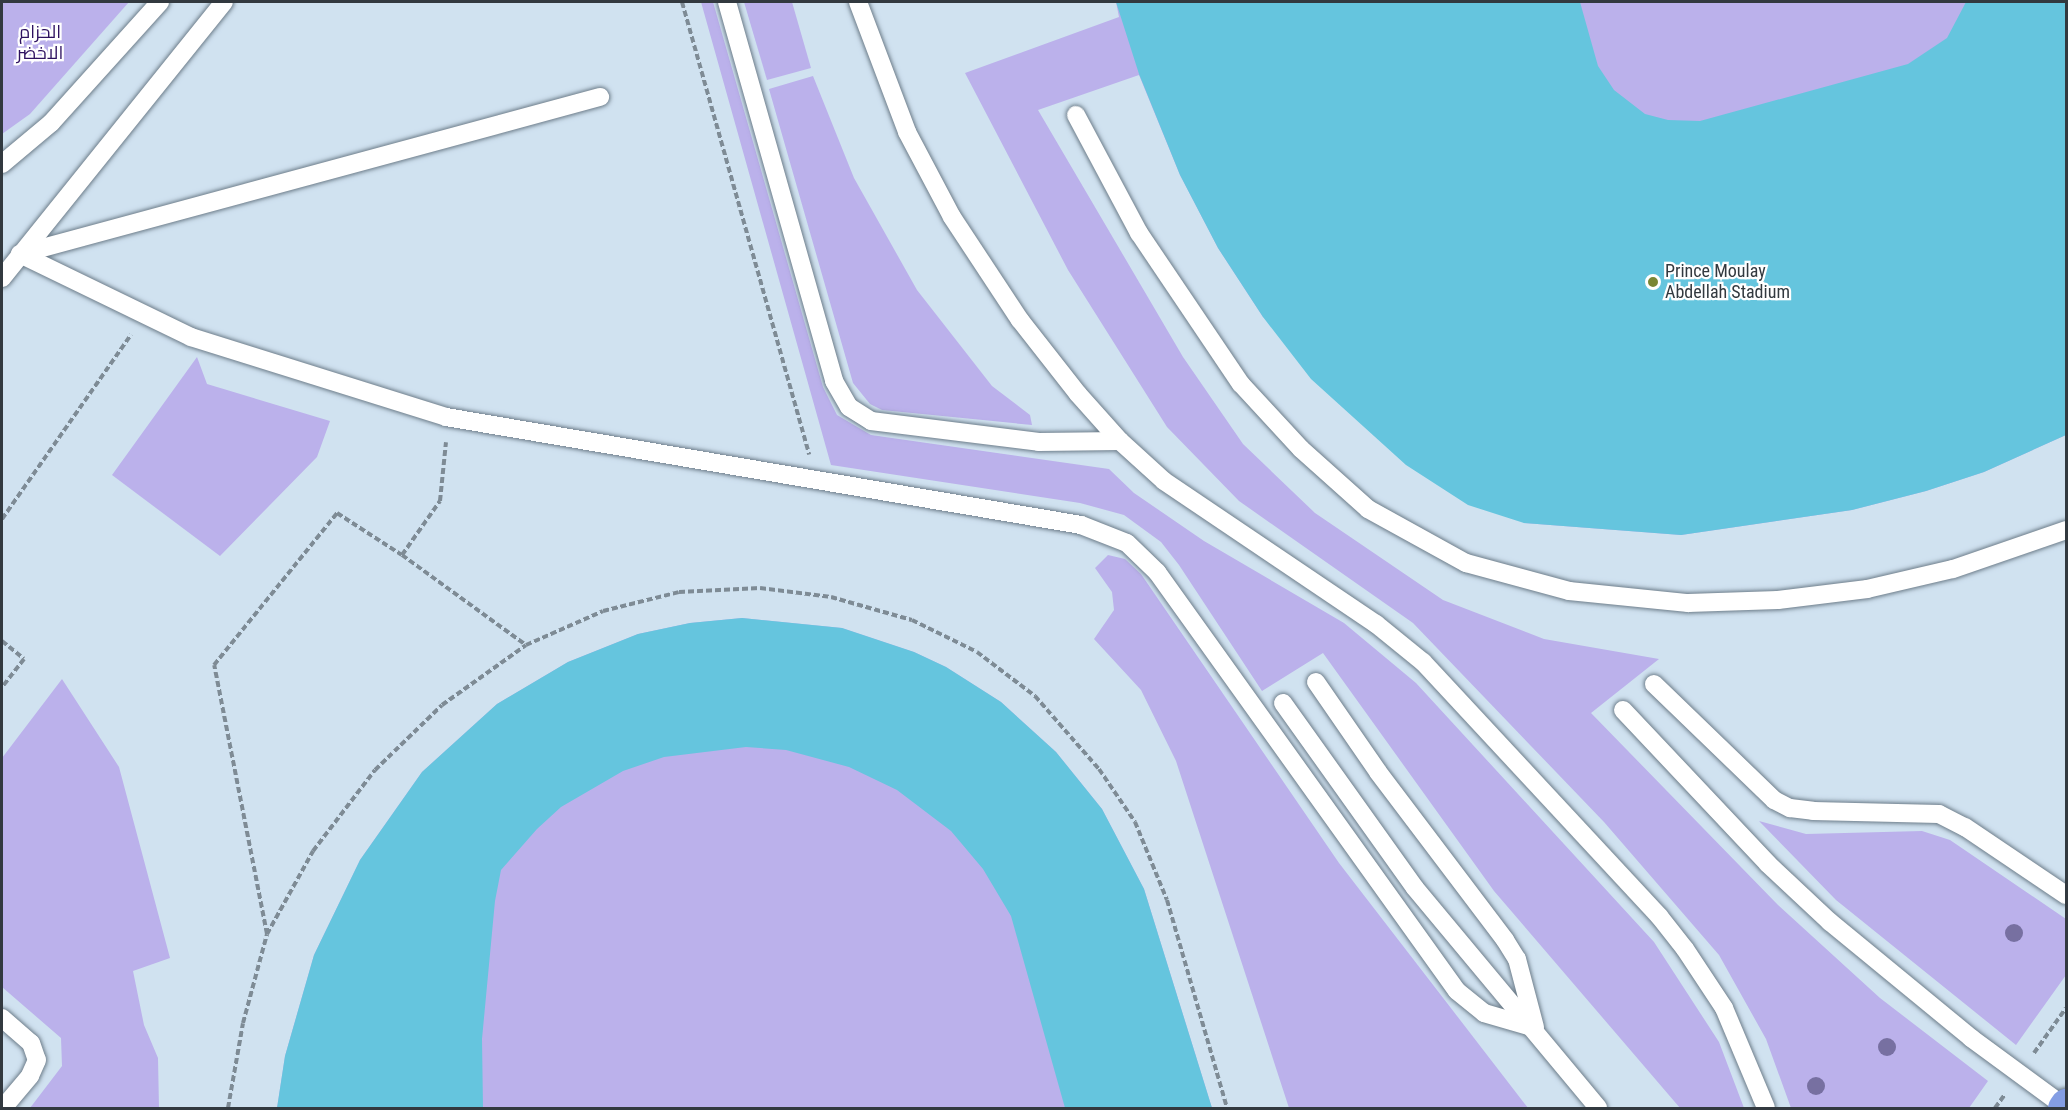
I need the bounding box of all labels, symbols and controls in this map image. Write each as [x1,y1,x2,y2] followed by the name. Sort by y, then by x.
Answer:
[17,22,63,64] park label: الحزام الاخضر
[1665,261,1790,304] place label: Prince Moulay Abdellah Stadium
[1646,275,1660,289] marker: Prince Moulay Abdellah Stadium

